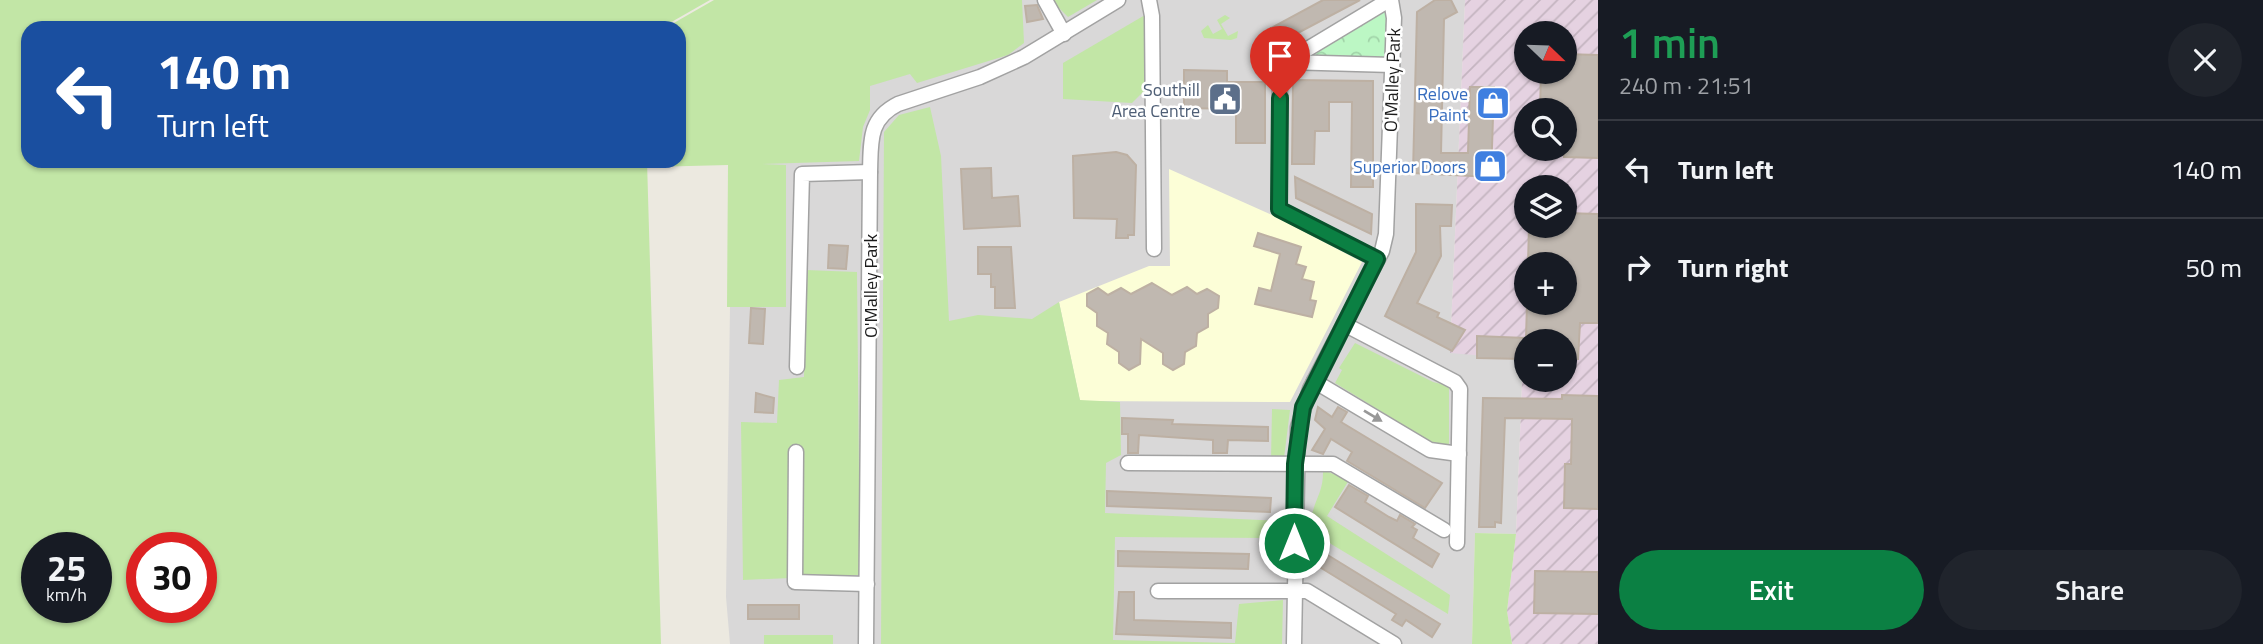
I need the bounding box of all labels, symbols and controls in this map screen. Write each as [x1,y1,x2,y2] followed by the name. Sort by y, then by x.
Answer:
[1619,10,1720,74] text: 1 min
[1514,21,1577,84] north arrow
[1514,21,1577,392] map controls
[2168,23,2242,97] button: close
[1250,26,1310,98] pin
[1377,27,1407,133] street label: O'Malley Park
[157,33,291,108] text: 140 m
[1261,37,1299,75] icon: arrive
[42,49,133,140] icon: left
[1619,68,1754,103] text: 240 m · 21:51
[1111,76,1200,124] place label: Southill Area Centre
[1206,80,1244,118] public building icon: Southill Area Centre
[1417,80,1469,128] place label: Relove Paint
[1474,84,1512,122] shop icon: Relove Paint
[1514,98,1577,161] button: search
[157,101,269,149] text: Turn left
[1471,147,1509,185] shop icon: Superior Doors
[1619,150,1657,188] icon: left
[1678,150,1773,189] text: Turn left
[2171,150,2242,189] text: 140 m
[1353,153,1466,180] place label: Superior Doors
[1514,175,1577,238] button: layers
[857,234,884,338] street label: O'Malley Park
[1619,248,1657,286] icon: right
[1678,248,1789,287] text: Turn right
[2185,248,2242,287] text: 50 m
[1514,252,1577,315] button: +
[1514,329,1577,392] button: −
[1363,409,1382,422] one-way arrow
[1257,506,1331,580] position arrow
[126,532,217,623] speed limit sign: 30
[47,541,86,595] text: 25
[1619,550,1924,630] button: Exit
[1938,550,2242,630] button: Share
[46,581,87,608] text: km/h

